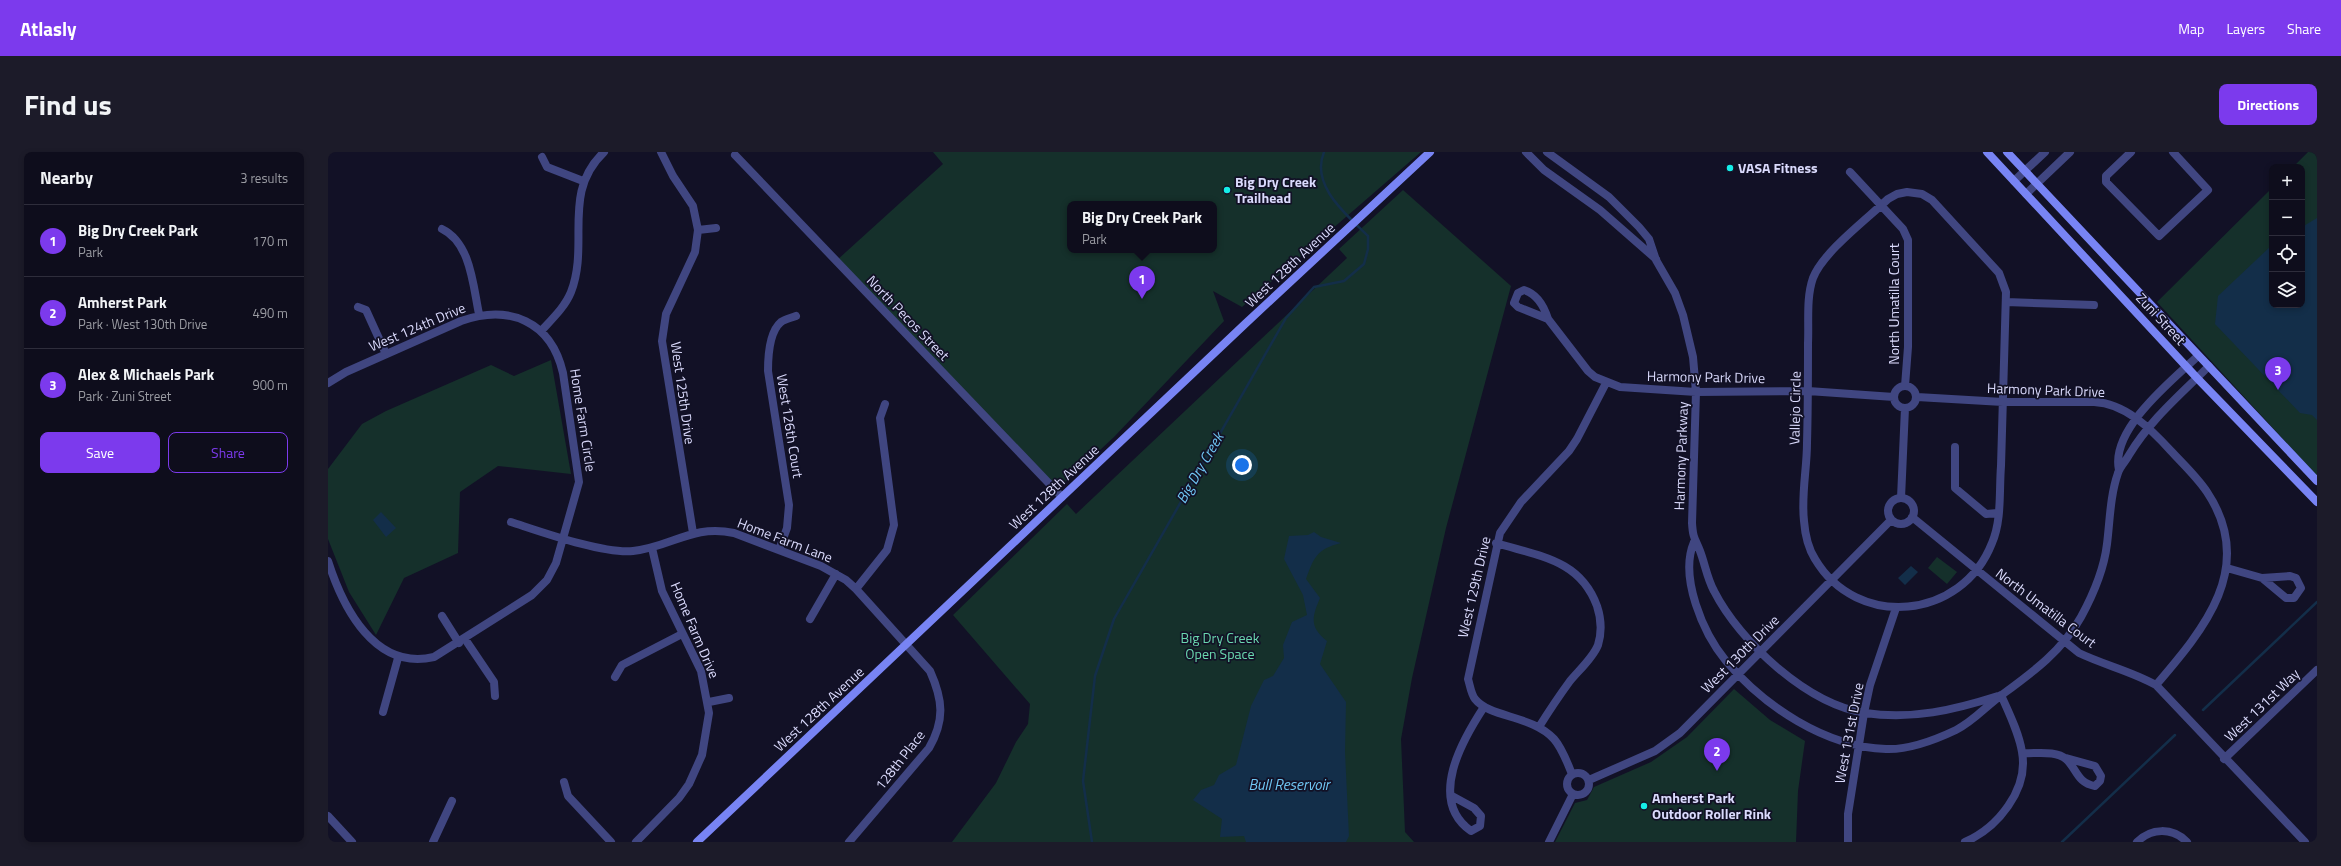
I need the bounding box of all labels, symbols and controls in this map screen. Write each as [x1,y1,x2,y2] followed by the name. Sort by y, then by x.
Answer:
[20,14,77,43] text: Atlasly
[2178,18,2204,39] text: Map
[2226,18,2265,39] text: Layers
[2287,18,2321,39] text: Share
[24,83,112,126] text: Find us
[2219,84,2317,125] button: Directions
[1738,157,1818,178] place label: VASA Fitness
[1725,163,1735,173] marker: VASA Fitness
[2269,164,2305,308] map controls
[2269,164,2305,200] button: +
[40,165,93,191] text: Nearby
[240,168,288,188] text: 3 results
[1235,171,1317,208] place label: Big Dry Creek Trailhead
[1222,185,1232,195] marker: Big Dry Creek Trailhead
[2269,200,2305,236] button: −
[1067,201,1217,253] popup
[1082,206,1202,229] text: Big Dry Creek Park
[1240,217,1339,312] street label: West 128th Avenue
[78,219,198,242] text: Big Dry Creek Park
[1082,229,1107,249] text: Park
[49,231,57,251] text: 1
[252,231,288,251] text: 170 m
[2269,236,2305,272] button: locate
[78,242,103,262] text: Park
[1883,243,1904,365] street label: North Umatilla Court
[1129,266,1155,299] pin: 1
[862,270,955,365] street label: North Pecos Street
[2269,272,2305,308] button: layers
[2132,288,2191,349] street label: Zuni Street
[78,291,167,314] text: Amherst Park
[365,297,468,356] street label: West 124th Drive
[49,303,57,323] text: 2
[252,303,288,323] text: 490 m
[78,314,207,334] text: Park · West 130th Drive
[666,340,701,446] street label: West 125th Drive
[2265,357,2291,390] pin: 3
[78,363,214,386] text: Alex & Michaels Park
[1647,365,1765,388] street label: Harmony Park Drive
[565,367,602,473] street label: Home Farm Circle
[1783,371,1806,445] street label: Vallejo Circle
[772,373,809,479] street label: West 126th Court
[49,375,57,395] text: 3
[252,375,288,395] text: 900 m
[1987,377,2105,402] street label: Harmony Park Drive
[78,386,171,406] text: Park · Zuni Street
[1668,401,1693,511] street label: Harmony Parkway
[1170,426,1230,508] water label: Big Dry Creek
[40,432,160,473] button: Save
[168,432,288,473] button: Share
[1004,439,1103,534] street label: West 128th Avenue
[1232,455,1252,475] your location
[735,512,836,567] street label: Home Farm Lane
[1452,534,1495,640] street label: West 129th Drive
[1991,563,2101,653] street label: North Umatilla Court
[666,578,725,681] street label: Home Farm Drive
[1696,610,1784,698] street label: West 130th Drive
[1181,627,1260,664] park label: Big Dry Creek Open Space
[769,661,868,756] street label: West 128th Avenue
[2219,663,2304,746] street label: West 131st Way
[1828,681,1869,785] street label: West 131st Drive
[870,725,930,794] street label: 128th Place
[1704,738,1730,771] pin: 2
[1248,773,1332,796] water label: Bull Reservoir
[1652,787,1772,824] place label: Amherst Park Outdoor Roller Rink
[1639,801,1649,811] marker: Amherst Park Outdoor Roller Rink

